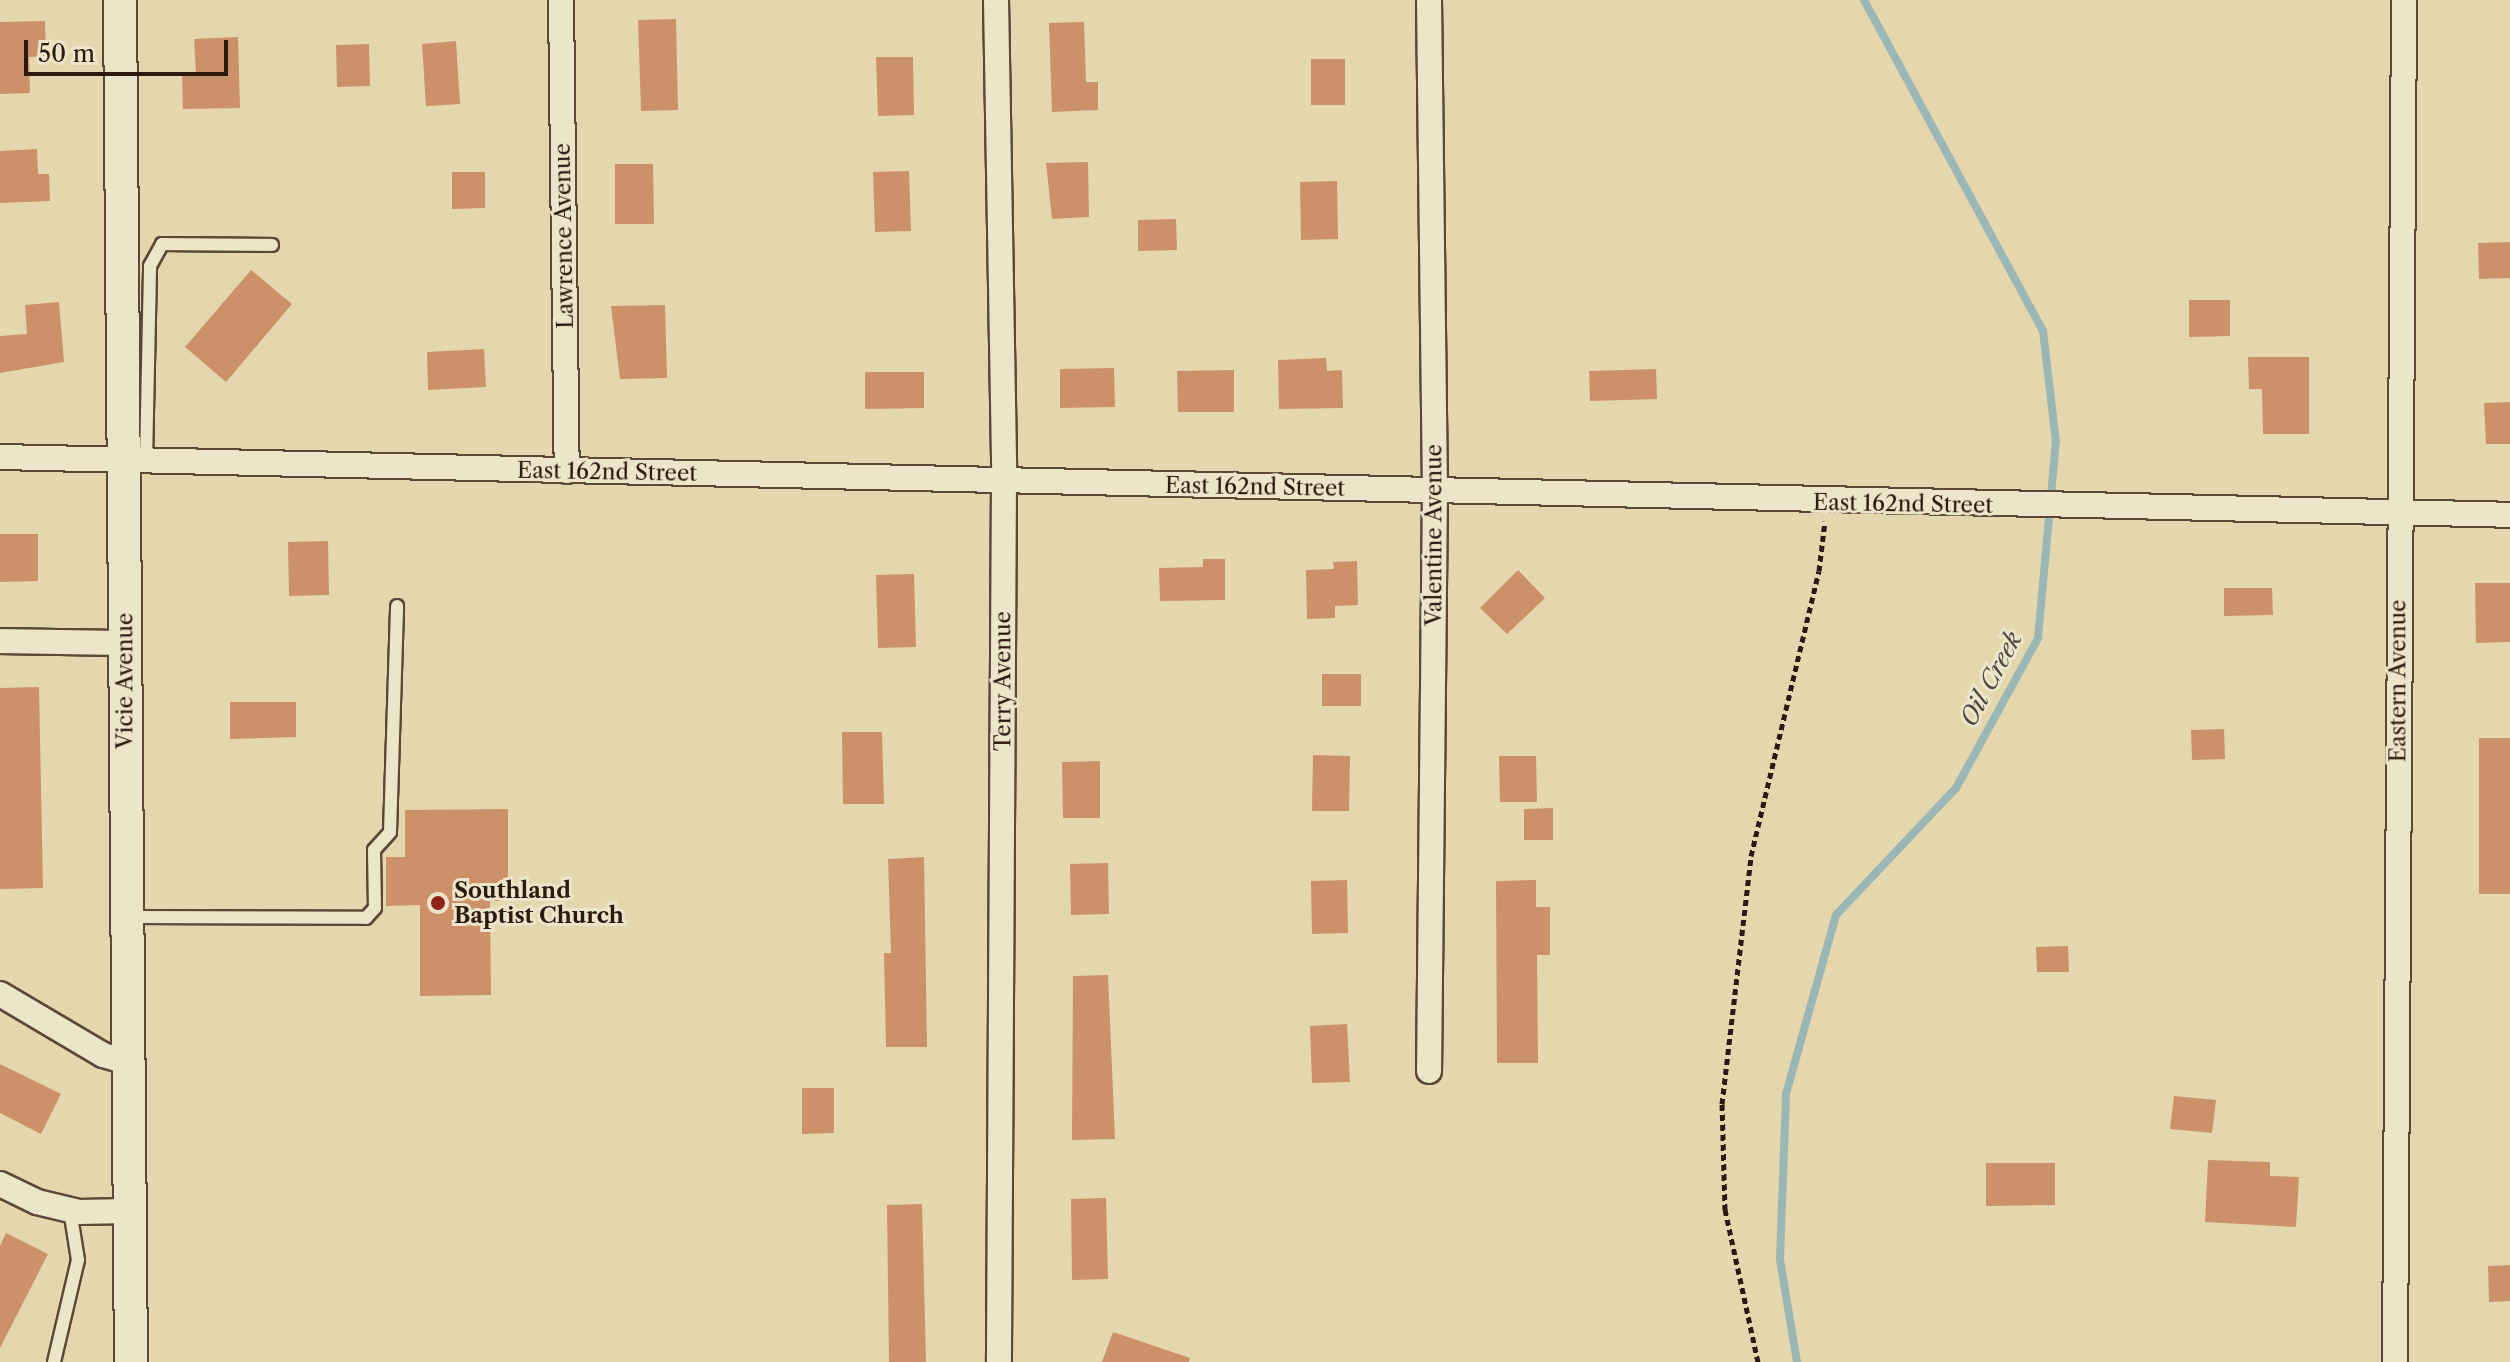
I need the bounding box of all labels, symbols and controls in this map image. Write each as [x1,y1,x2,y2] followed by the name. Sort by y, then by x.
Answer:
[28,24,232,74] scale bar
[38,39,95,68] text: 50 m
[549,142,579,330] street label: Lawrence Avenue
[1421,444,1447,626] street label: Valentine Avenue
[517,457,697,487] street label: East 162nd Street
[1165,472,1345,502] street label: East 162nd Street
[1813,489,1993,519] street label: East 162nd Street
[2385,599,2411,763] street label: Eastern Avenue
[990,610,1016,752] street label: Terry Avenue
[112,612,138,750] street label: Vicie Avenue
[1954,627,2028,731] water label: Oil Creek
[454,877,624,928] place label: Southland Baptist Church
[429,894,447,912] marker: Southland Baptist Church

